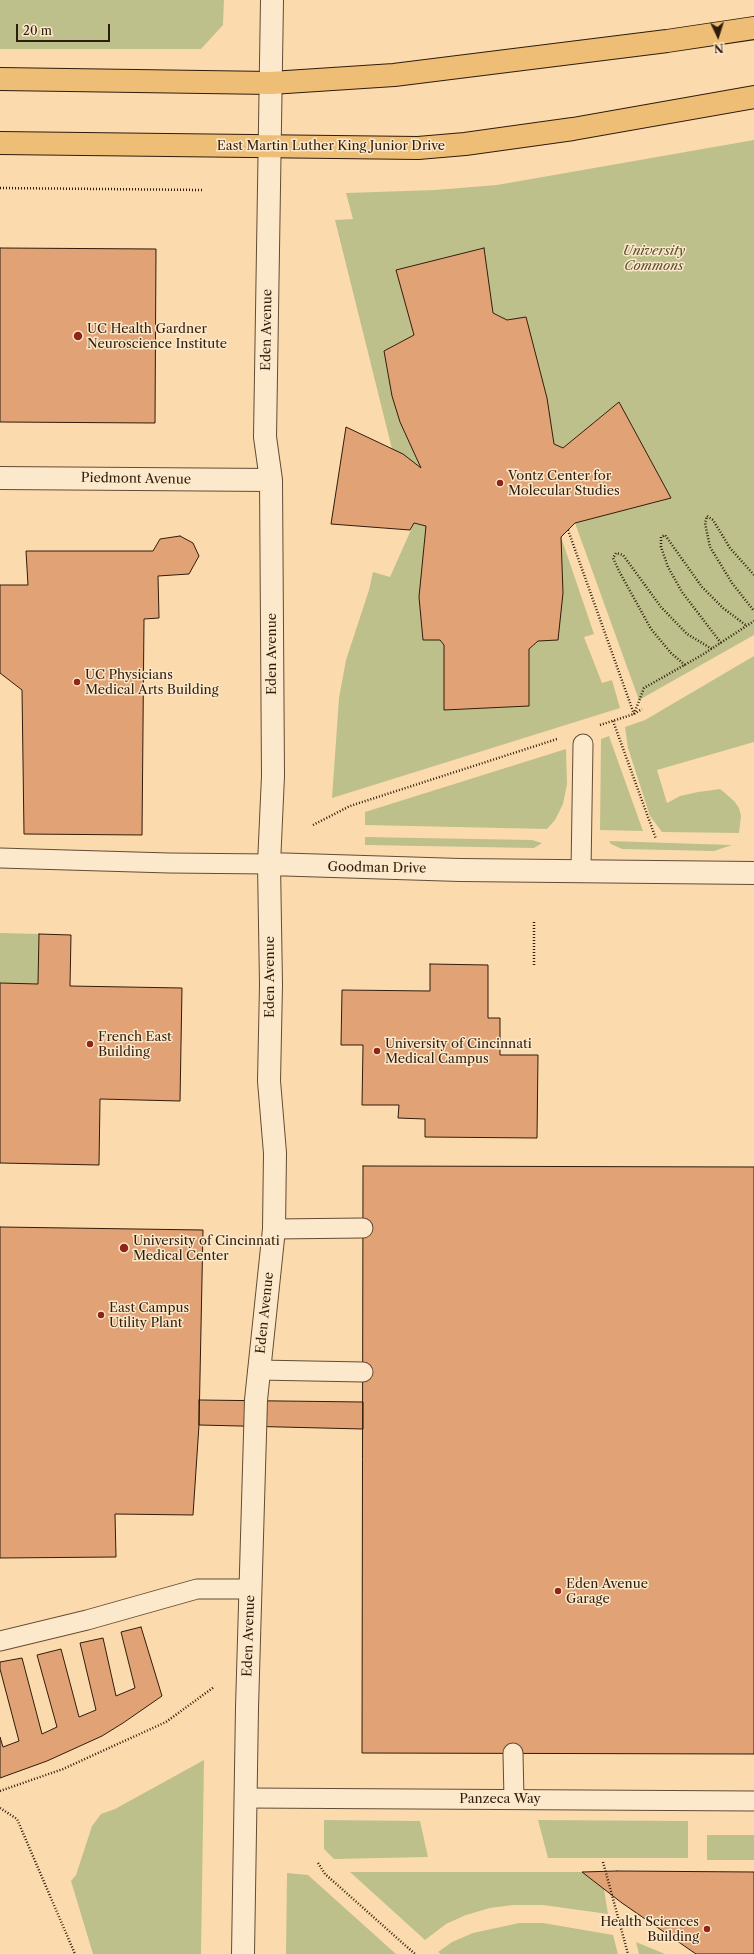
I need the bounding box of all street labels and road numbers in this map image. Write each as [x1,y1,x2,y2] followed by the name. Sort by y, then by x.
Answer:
[217,138,445,154] street label: East Martin Luther King Junior Drive
[258,289,276,371] street label: Eden Avenue
[81,470,191,488] street label: Piedmont Avenue
[264,613,280,695] street label: Eden Avenue
[328,859,426,877] street label: Goodman Drive
[262,936,278,1018] street label: Eden Avenue
[253,1271,277,1355] street label: Eden Avenue
[240,1595,258,1677] street label: Eden Avenue
[459,1791,541,1807] street label: Panzeca Way

